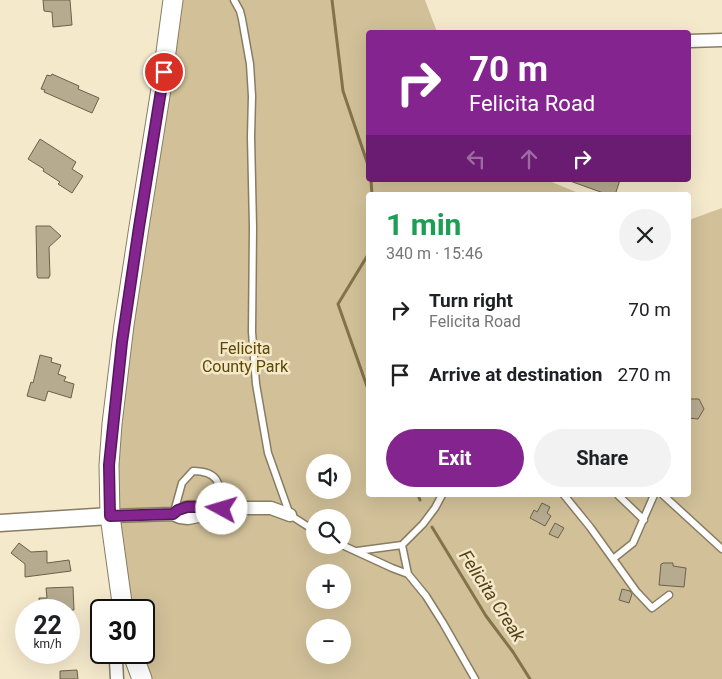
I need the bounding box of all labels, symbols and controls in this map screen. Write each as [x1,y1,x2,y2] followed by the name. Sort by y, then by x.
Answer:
[469,49,548,90] text: 70 m
[386,50,451,115] icon: right
[143,51,185,93] pin
[150,58,178,86] icon: arrive
[469,91,595,116] text: Felicita Road
[462,145,490,173] icon: left
[515,145,543,173] icon: ahead
[568,145,596,173] icon: right
[386,207,461,242] text: 1 min
[619,209,671,261] button: close
[386,244,483,263] text: 340 m · 15:46
[429,289,513,312] text: Turn right
[386,296,414,324] icon: right
[628,298,671,321] text: 70 m
[429,312,521,331] text: Felicita Road
[202,339,289,376] park label: Felicita County Park
[386,361,414,389] icon: arrive
[429,363,602,386] text: Arrive at destination
[618,363,671,386] text: 270 m
[386,429,524,487] button: Exit
[534,429,671,487] button: Share
[306,454,351,664] map controls
[306,454,351,499] button: sound
[195,482,247,534] position arrow
[306,509,351,554] button: search
[455,546,530,646] water label: Felicita Creak
[306,564,351,609] button: +
[90,599,155,664] speed limit sign: 30
[33,611,62,640] text: 22
[306,619,351,664] button: −
[33,637,62,651] text: km/h

